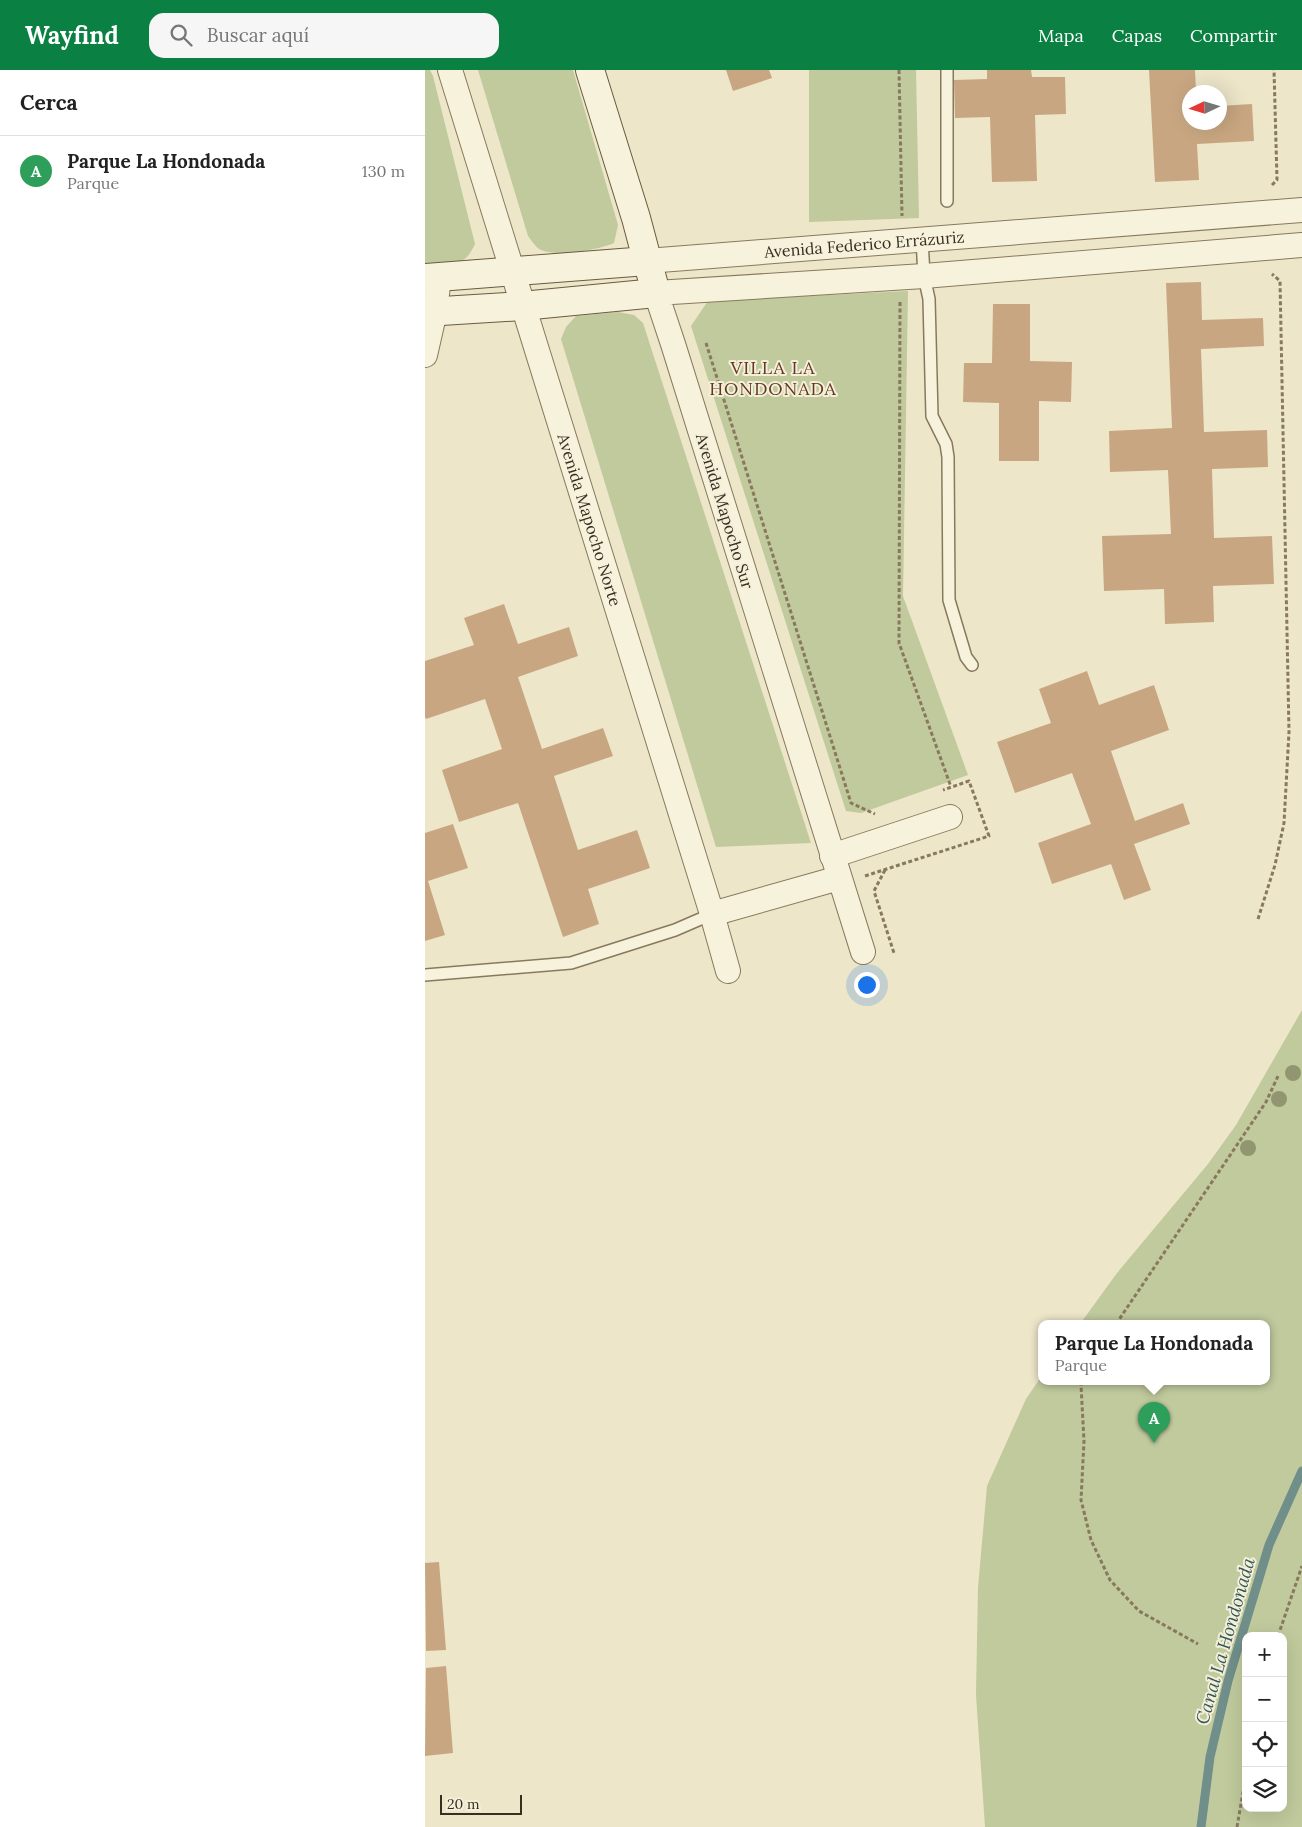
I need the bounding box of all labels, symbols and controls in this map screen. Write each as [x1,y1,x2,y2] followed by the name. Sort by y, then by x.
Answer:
[149,13,499,58] search box
[25,20,119,51] text: Wayfind
[167,21,195,49] icon: search
[207,23,309,47] text: Buscar aquí
[1038,24,1084,47] text: Mapa
[1112,24,1162,47] text: Capas
[1190,24,1277,47] text: Compartir
[1182,85,1227,130] north arrow
[20,89,78,116] text: Cerca
[67,149,265,173] text: Parque La Hondonada
[31,161,41,181] text: A
[362,161,405,181] text: 130 m
[67,173,119,193] text: Parque
[762,226,965,262] street label: Avenida Federico Errázuriz
[709,356,837,400] district label: VILLA LA HONDONADA
[553,430,626,609] street label: Avenida Mapocho Norte
[692,430,758,591] street label: Avenida Mapocho Sur
[854,972,880,998] your location
[1038,1320,1270,1385] popup
[1055,1331,1253,1355] text: Parque La Hondonada
[1055,1355,1107,1375] text: Parque
[1138,1402,1170,1443] pin: A
[1190,1555,1260,1727] water label: Canal La Hondonada
[1242,1632,1287,1812] map controls
[1242,1632,1287,1677] button: +
[1242,1677,1287,1722] button: −
[1242,1722,1287,1767] button: locate
[1242,1767,1287,1812] button: layers
[440,1792,523,1815] scale bar
[447,1795,479,1813] text: 20 m

